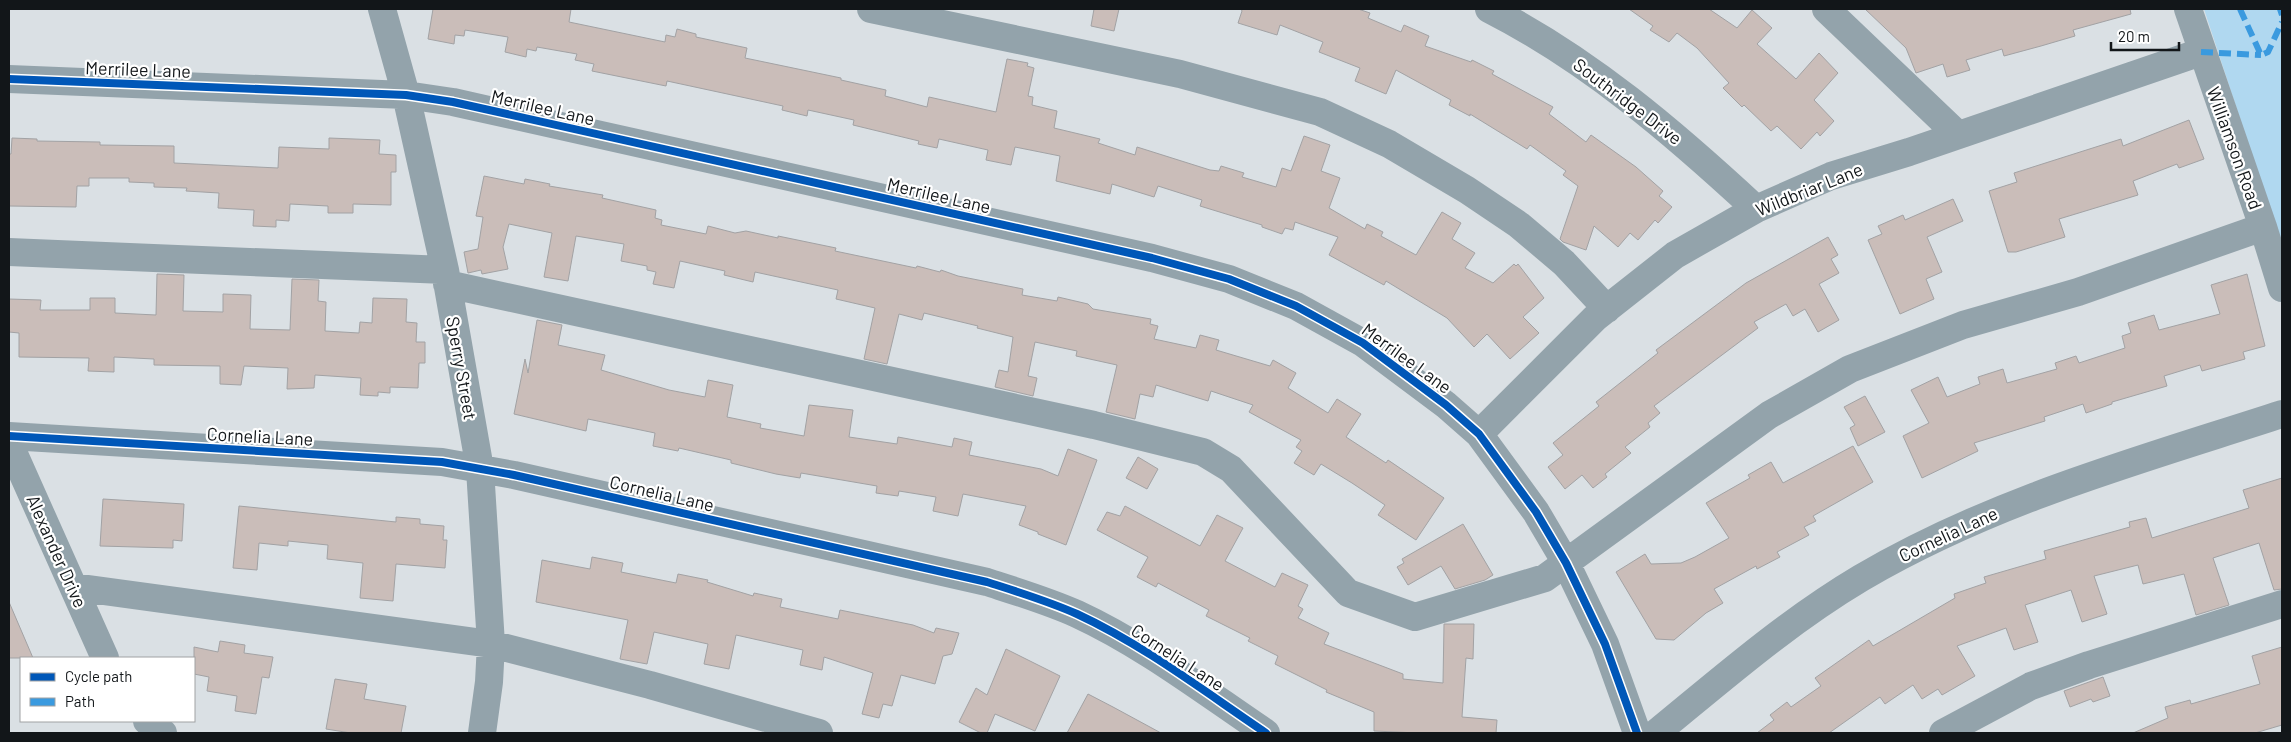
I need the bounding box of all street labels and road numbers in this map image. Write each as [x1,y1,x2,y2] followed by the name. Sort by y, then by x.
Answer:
[1569,53,1687,149] street label: Southridge Drive
[85,56,191,82] street label: Merrilee Lane
[489,84,597,130] street label: Merrilee Lane
[2203,84,2267,212] street label: Williamson Road
[1752,158,1866,220] street label: Wildbriar Lane
[885,172,993,218] street label: Merrilee Lane
[442,315,482,421] street label: Sperry Street
[1358,318,1456,398] street label: Merrilee Lane
[206,422,314,450] street label: Cornelia Lane
[608,470,716,516] street label: Cornelia Lane
[22,491,92,611] street label: Alexander Drive
[1895,502,2001,566] street label: Cornelia Lane
[1127,619,1229,695] street label: Cornelia Lane

